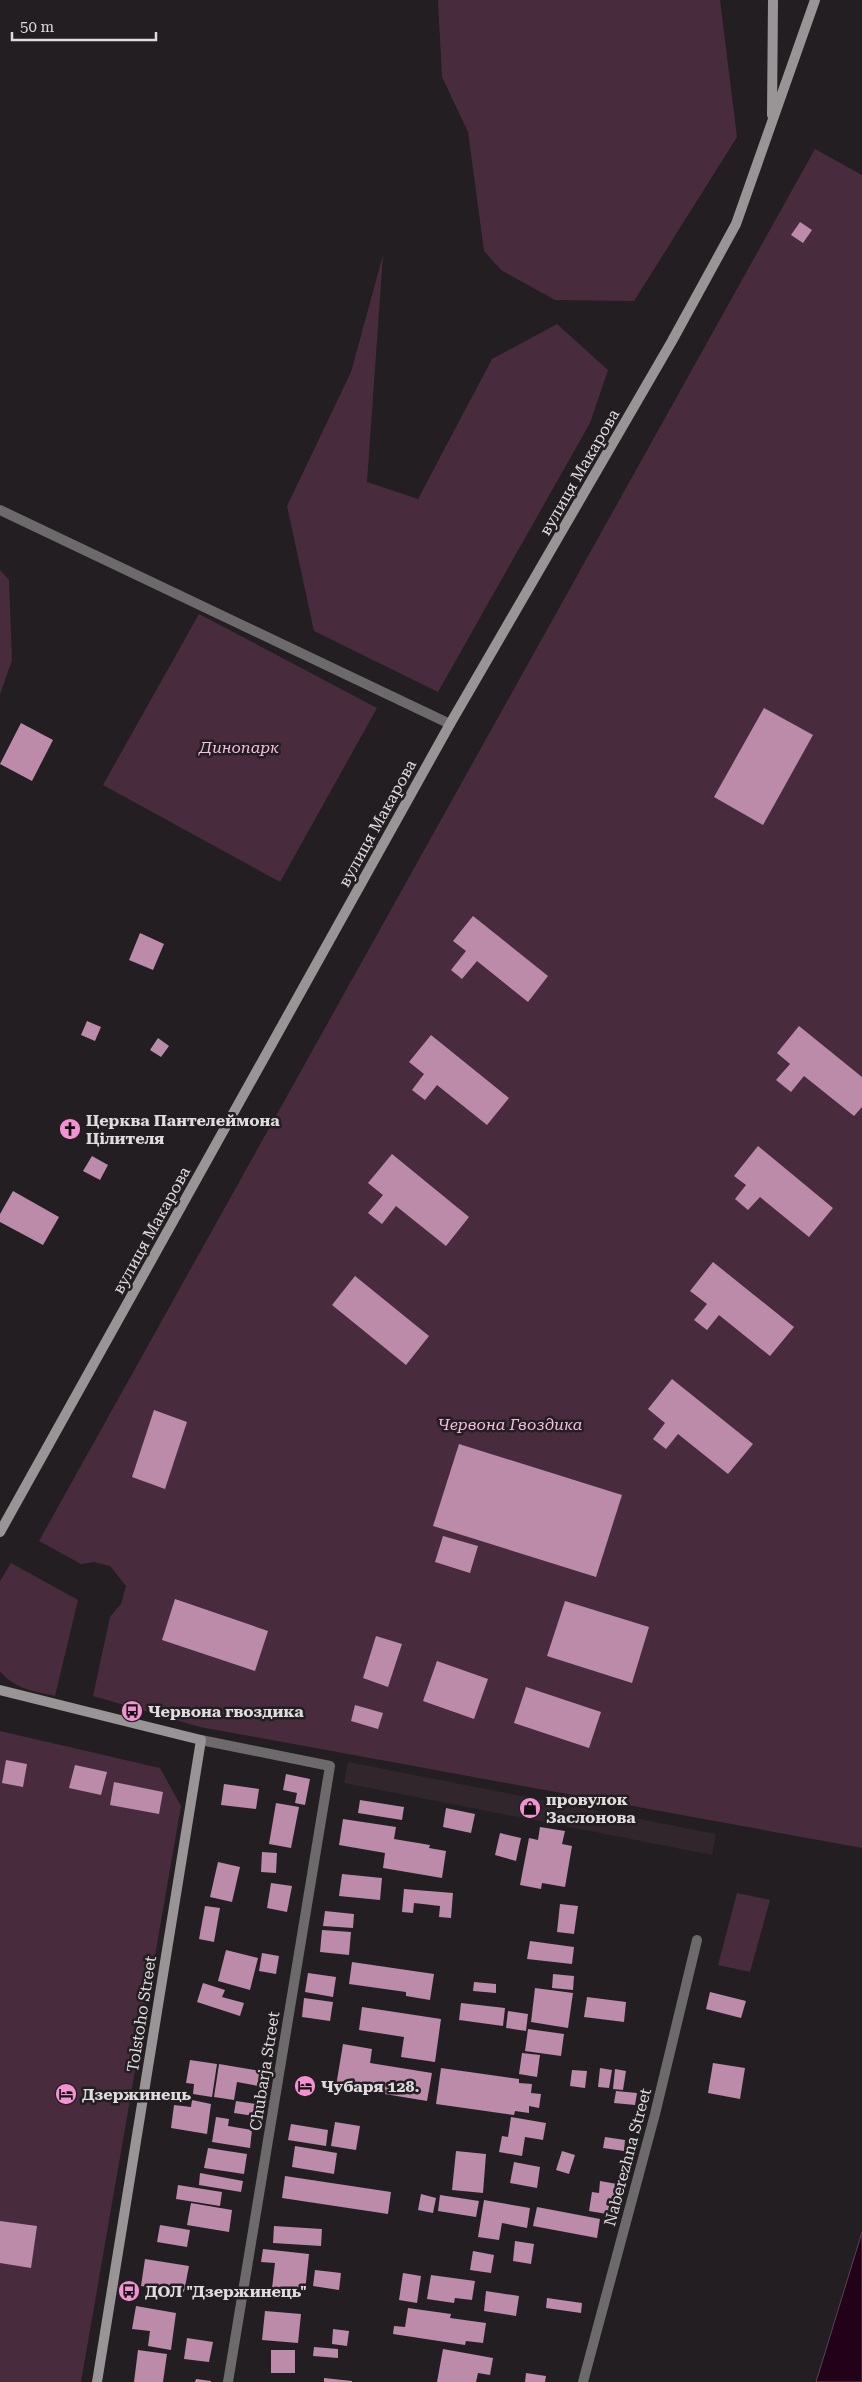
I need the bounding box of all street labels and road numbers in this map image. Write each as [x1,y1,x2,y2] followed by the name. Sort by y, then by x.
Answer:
[536,406,623,539] street label: вулиця Макарова
[335,756,420,890] street label: вулиця Макарова
[109,1163,194,1297] street label: вулиця Макарова
[123,1954,160,2074] street label: Tolstoho Street
[246,2010,283,2132] street label: Chubarja Street
[600,2086,655,2228] street label: Naberezhna Street

